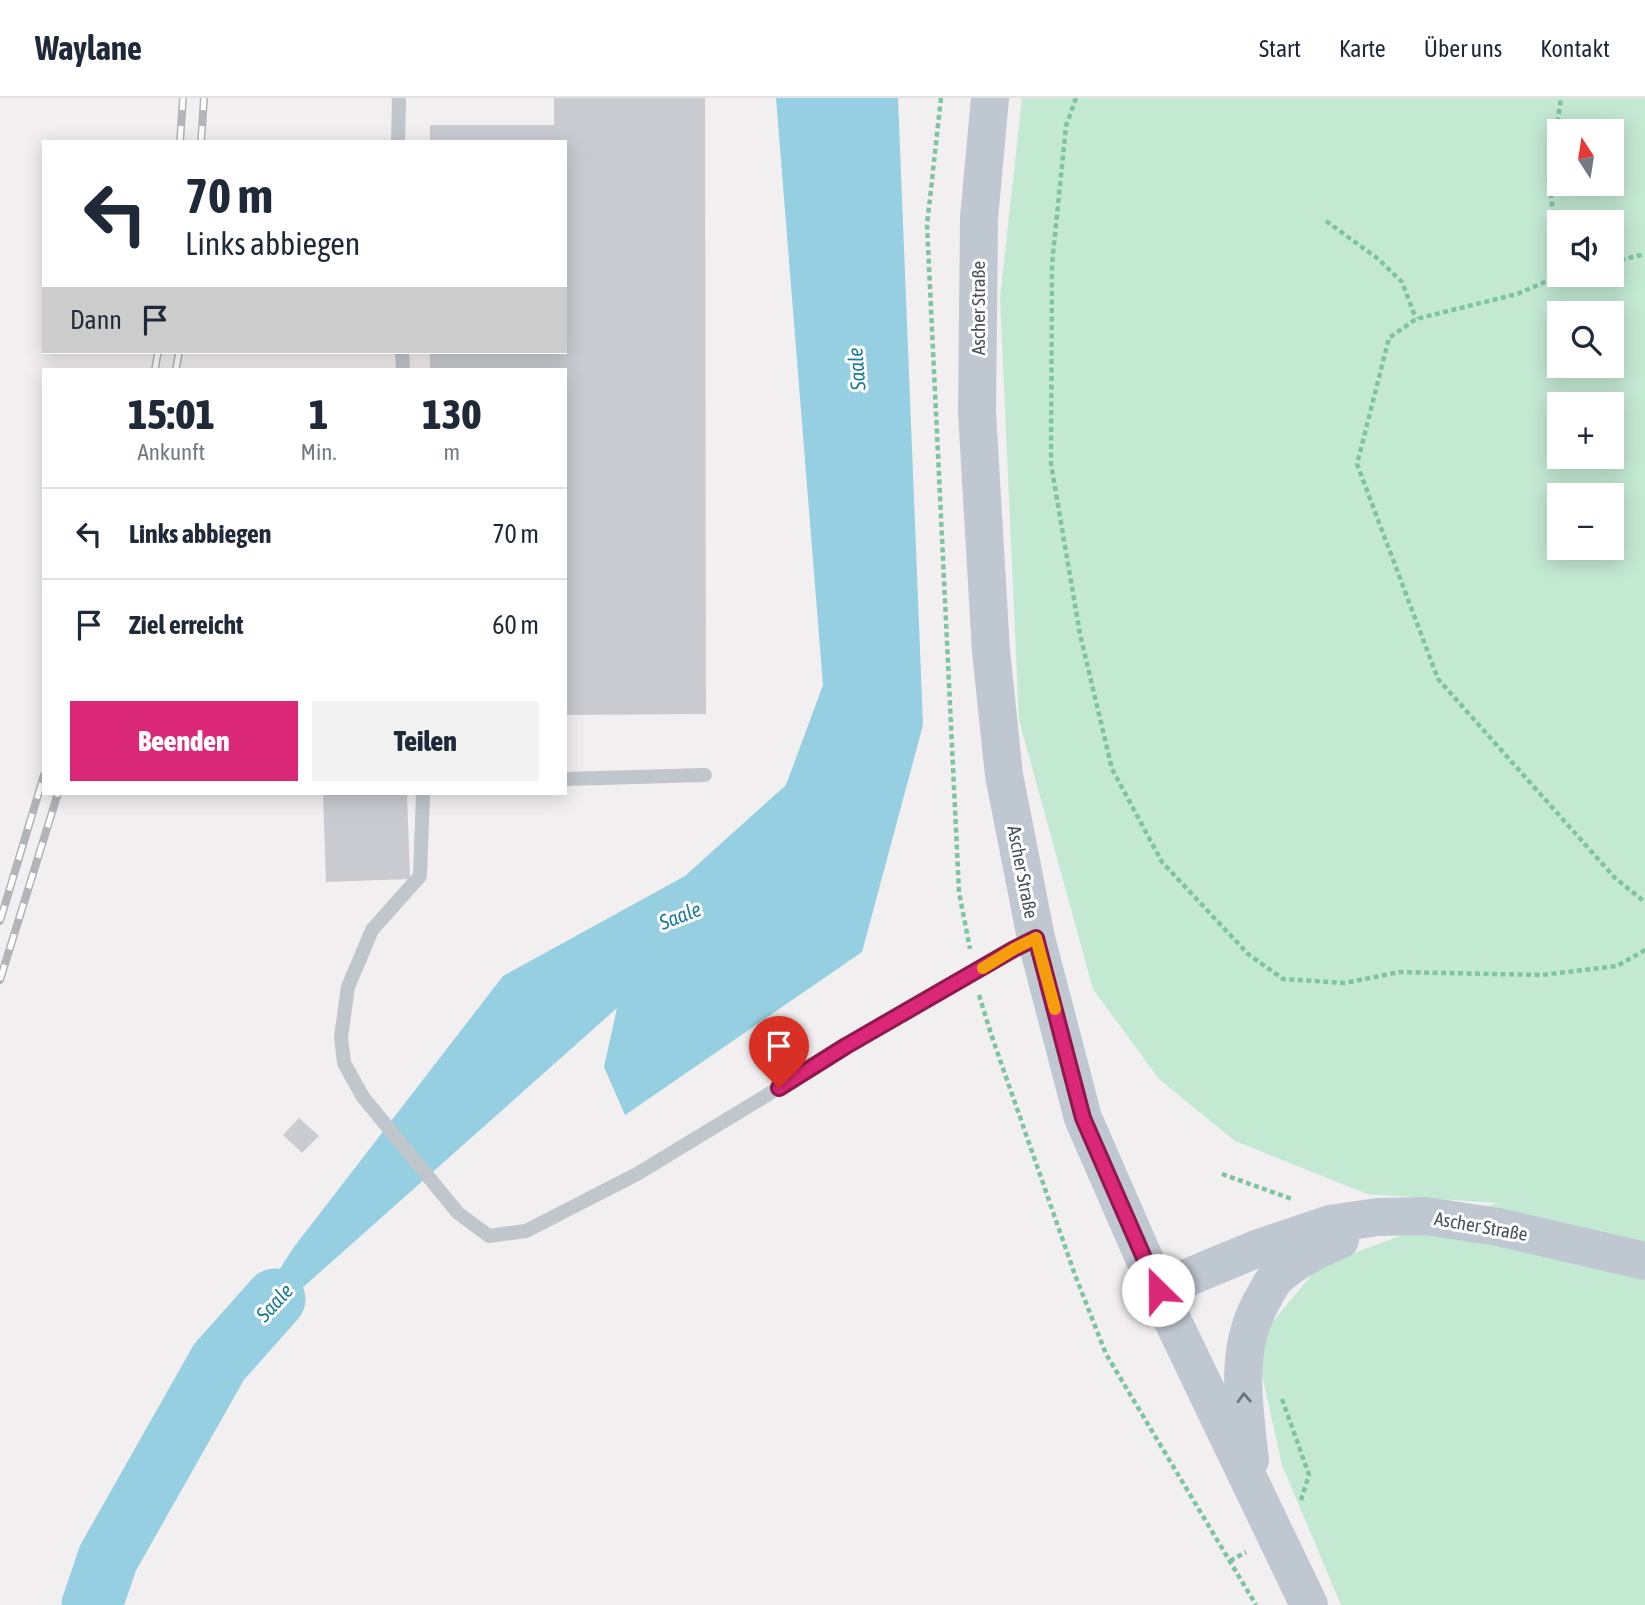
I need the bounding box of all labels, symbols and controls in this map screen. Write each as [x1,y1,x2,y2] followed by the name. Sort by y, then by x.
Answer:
[35,29,142,67] text: Waylane
[1259,35,1301,62] text: Start
[1339,35,1386,62] text: Karte
[1424,35,1502,62] text: Über uns
[1540,35,1610,62] text: Kontakt
[1547,119,1624,196] north arrow
[1547,119,1624,560] map controls
[185,167,273,223] text: 70 m
[70,168,161,259] icon: left
[1547,210,1624,287] button: sound
[185,225,360,262] text: Links abbiegen
[967,261,989,355] street label: Ascher Straße
[136,301,174,339] icon: arrive
[1547,301,1624,378] button: search
[70,305,122,335] text: Dann
[842,346,870,393] water label: Saale
[128,390,215,438] text: 15:01
[309,390,328,438] text: 1
[422,390,481,438] text: 130
[1547,392,1624,469] button: +
[137,439,205,465] text: Ankunft
[301,439,336,465] text: Min.
[443,439,460,465] text: m
[1547,483,1624,560] button: −
[70,515,108,553] icon: left
[129,519,271,549] text: Links abbiegen
[492,519,539,549] text: 70 m
[70,606,108,644] icon: arrive
[129,610,244,640] text: Ziel erreicht
[492,610,539,640] text: 60 m
[70,701,298,781] button: Beenden
[312,701,539,781] button: Teilen
[1003,824,1043,920] street label: Ascher Straße
[655,896,704,934] water label: Saale
[749,1016,809,1088] pin
[760,1027,798,1065] icon: arrive
[1433,1207,1529,1245] street label: Ascher Straße
[1121,1253,1195,1327] position arrow
[250,1278,297,1327] water label: Saale
[1236,1392,1251,1403] one-way arrow

